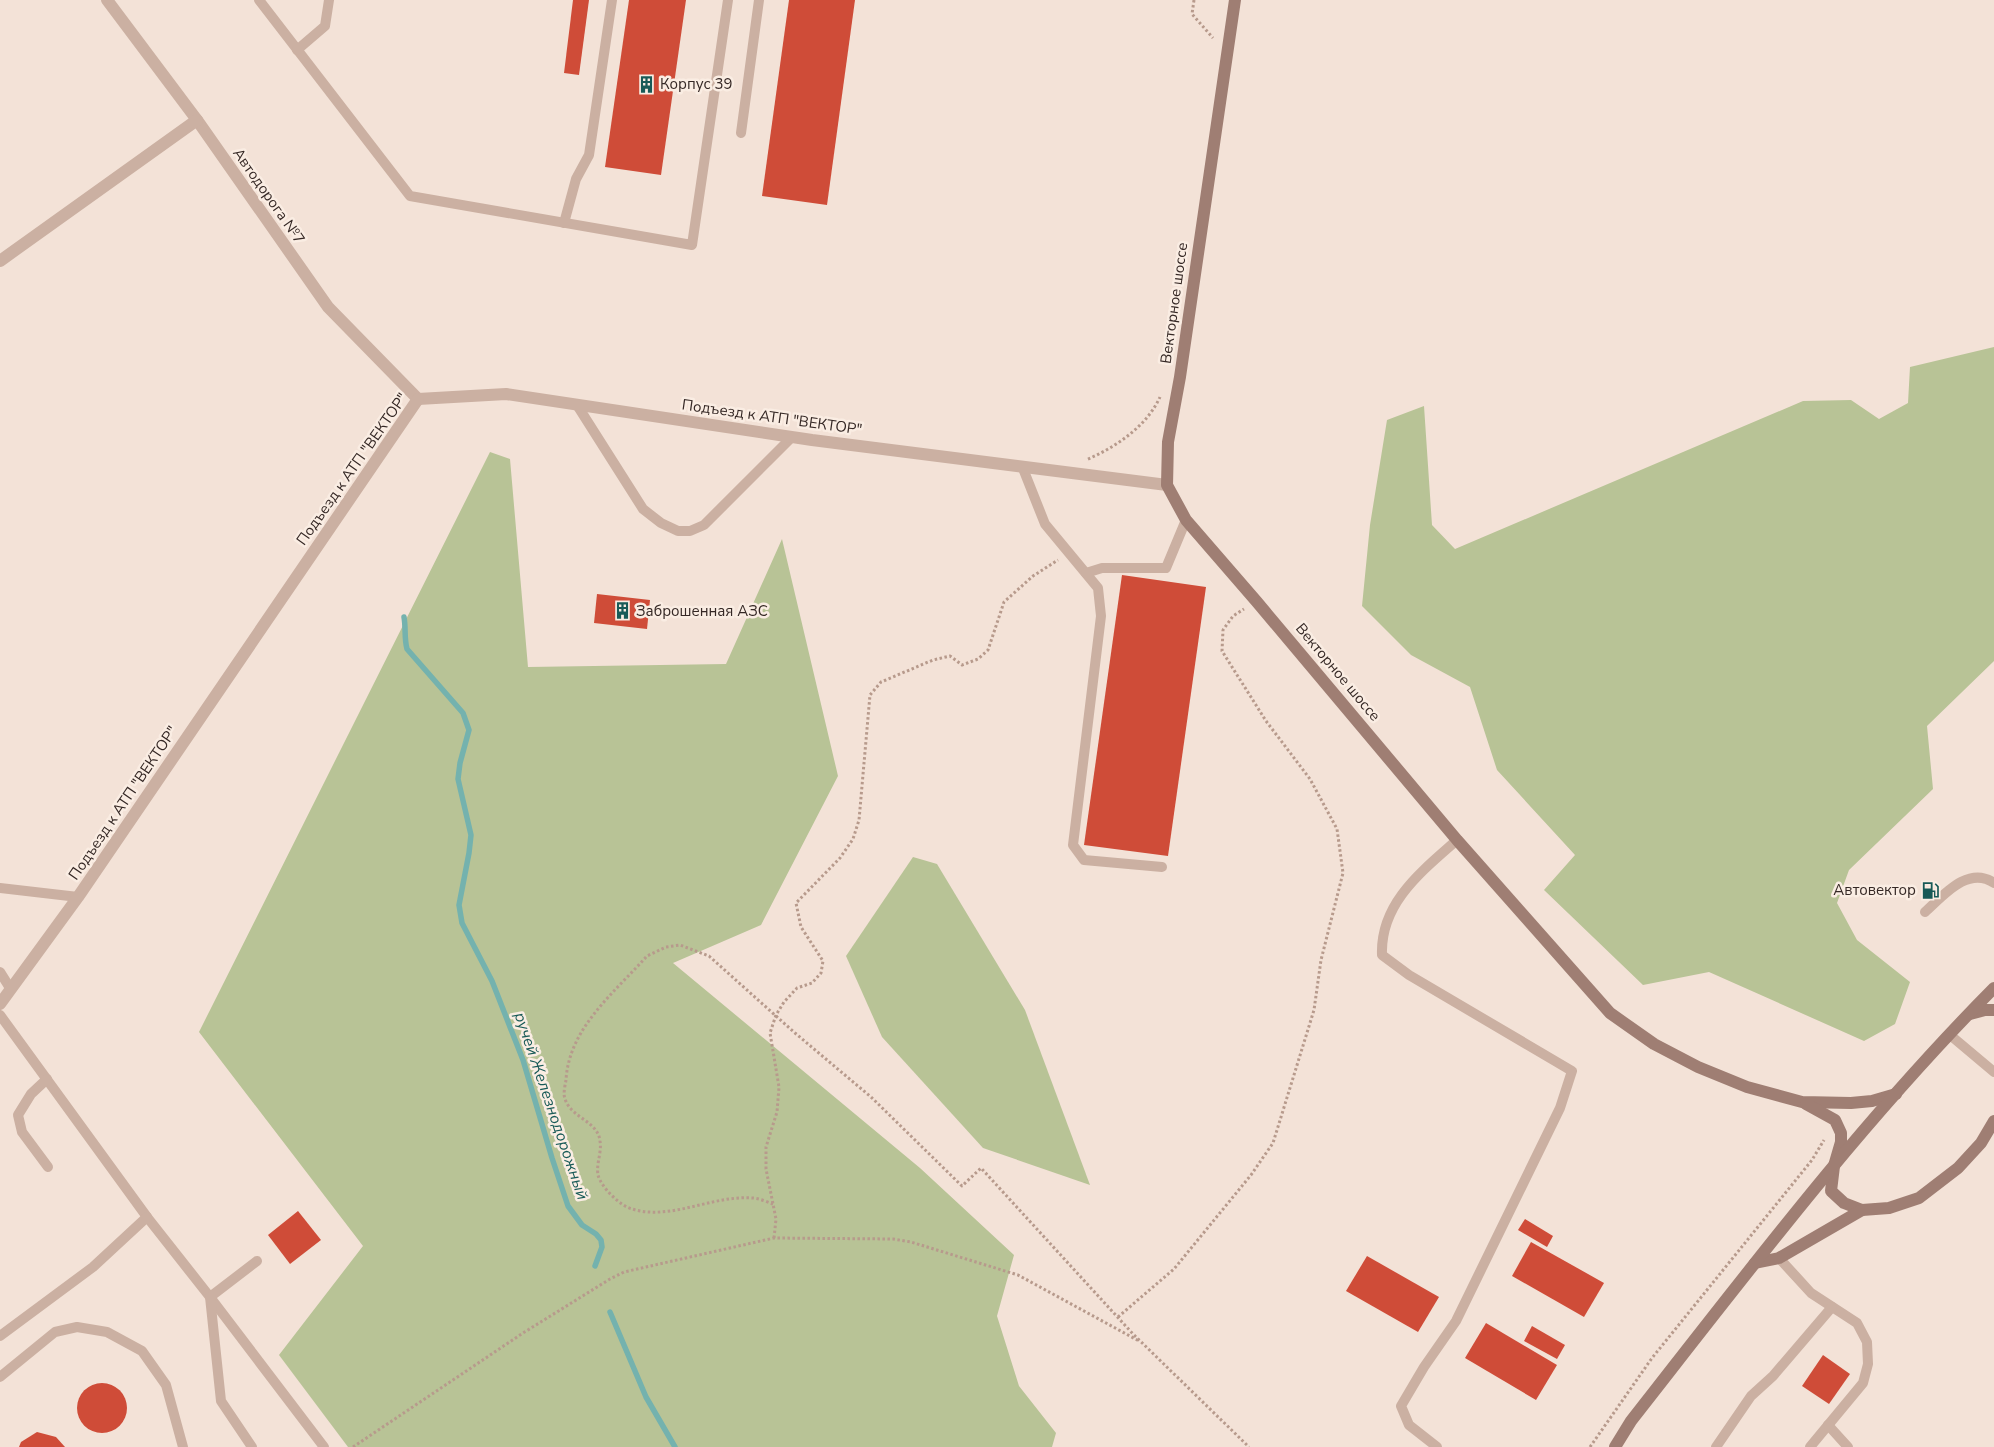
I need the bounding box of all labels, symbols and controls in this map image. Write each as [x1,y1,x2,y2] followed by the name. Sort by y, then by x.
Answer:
[636,74,656,94] building icon: Корпус 39
[660,74,732,94] place label: Корпус 39
[228,144,310,248] street label: Автодорога №7
[1156,241,1192,365] street label: Векторное шоссе
[292,389,412,549] street label: Подъезд к АТП "ВЕКТОР"
[681,394,863,440] street label: Подъезд к АТП "ВЕКТОР"
[612,601,632,621] building icon: Заброшенная АЗС
[636,601,768,621] place label: Заброшенная АЗС
[1291,619,1385,725] street label: Векторное шоссе
[64,722,182,884] street label: Подъезд к АТП "ВЕКТОР"
[1833,880,1916,900] place label: Автовектор
[1920,880,1940,900] fuel station icon: Автовектор
[509,1009,593,1203] water label: ручей Железнодорожный

